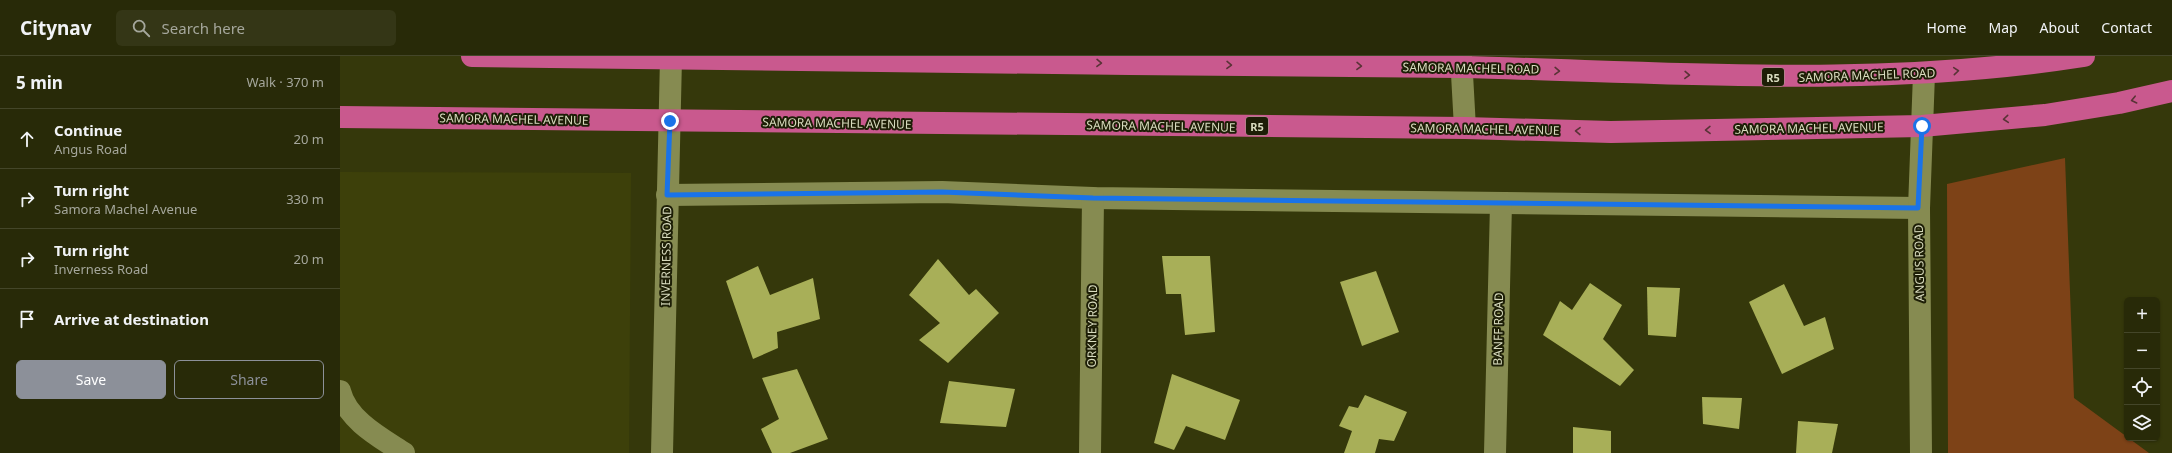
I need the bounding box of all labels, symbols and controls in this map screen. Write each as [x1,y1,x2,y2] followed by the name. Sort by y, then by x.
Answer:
[116,10,396,46] search box
[20,15,92,41] text: Citynav
[130,17,152,39] icon: search
[162,18,245,38] text: Search here
[1927,18,1966,37] text: Home
[1988,18,2018,37] text: Map
[2040,18,2079,37] text: About
[2101,18,2152,37] text: Contact
[1403,58,1540,78] street label: SAMORA MACHEL ROAD
[1096,59,1102,67] one-way arrow
[1226,61,1232,69] one-way arrow
[1356,62,1362,70] one-way arrow
[1798,64,1936,86] street label: SAMORA MACHEL ROAD
[1554,66,1560,75] one-way arrow
[1953,66,1959,75] one-way arrow
[1762,68,1784,86] road number: R5
[16,71,63,94] text: 5 min
[1684,71,1690,80] one-way arrow
[246,73,324,91] text: Walk · 370 m
[2131,95,2137,103] one-way arrow
[439,109,589,129] street label: SAMORA MACHEL AVENUE
[661,112,679,130] route end
[762,113,912,133] street label: SAMORA MACHEL AVENUE
[2003,114,2009,123] one-way arrow
[1086,116,1236,136] street label: SAMORA MACHEL AVENUE
[1246,117,1268,135] road number: R5
[1913,117,1931,135] route start
[1734,118,1884,138] street label: SAMORA MACHEL AVENUE
[1410,119,1560,139] street label: SAMORA MACHEL AVENUE
[54,120,122,140] text: Continue
[1705,126,1711,134] one-way arrow
[1575,127,1581,135] one-way arrow
[16,128,38,150] icon: ahead
[294,130,324,148] text: 20 m
[54,140,127,158] text: Angus Road
[54,180,129,200] text: Turn right
[16,188,38,210] icon: right
[286,190,324,208] text: 330 m
[54,200,197,218] text: Samora Machel Avenue
[657,206,675,306] street label: INVERNESS ROAD
[1910,224,1928,302] street label: ANGUS ROAD
[54,240,129,260] text: Turn right
[16,248,38,270] icon: right
[294,250,324,268] text: 20 m
[54,260,148,278] text: Inverness Road
[1083,284,1101,368] street label: ORKNEY ROAD
[1489,292,1507,366] street label: BANFF ROAD
[2124,297,2160,441] map controls
[2124,297,2160,333] button: +
[16,308,38,330] icon: arrive
[54,309,209,329] text: Arrive at destination
[2124,333,2160,369] button: −
[16,360,166,399] button: Save
[174,360,324,399] button: Share
[2124,369,2160,405] button: locate
[2124,405,2160,441] button: layers

